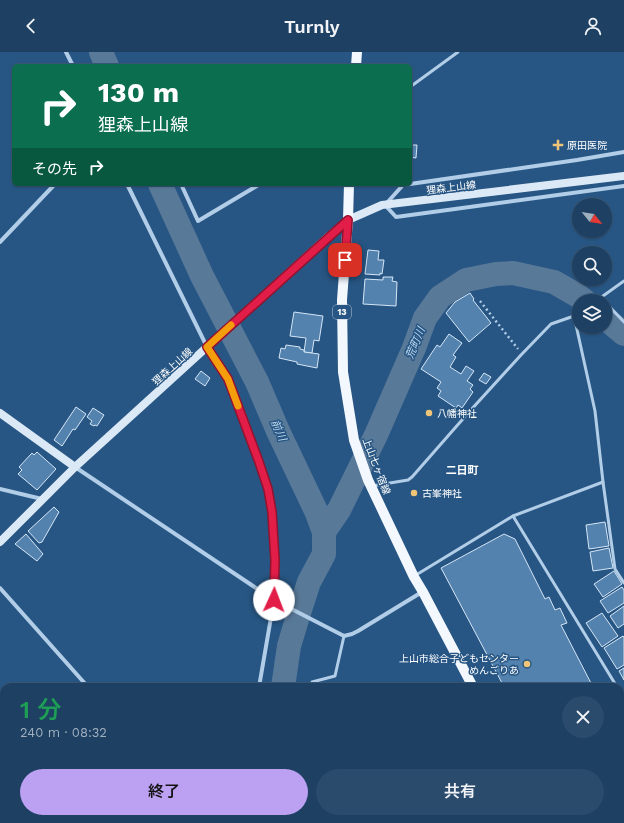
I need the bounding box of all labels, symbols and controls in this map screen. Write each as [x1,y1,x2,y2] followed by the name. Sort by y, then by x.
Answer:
[20,15,42,37] icon: back
[582,15,604,37] icon: person
[284,16,340,37] text: Turnly
[98,76,179,109] text: 130 m
[32,80,84,132] icon: right
[98,114,188,135] text: 狸森上山線
[552,139,564,151] marker: 原田医院
[567,140,607,151] place label: 原田医院
[85,156,107,178] icon: right
[32,160,77,178] text: その先
[426,179,477,196] street label: 狸森上山線
[572,198,612,238] north arrow
[572,198,612,334] map controls
[328,243,362,277] pin
[572,246,612,286] button: search
[334,249,356,271] icon: arrive
[572,294,612,334] button: layers
[333,305,351,319] road number: 13
[403,325,428,361] water label: 荒町川
[150,346,195,387] street label: 狸森上山線
[424,408,434,418] marker: 八幡神社
[437,408,477,419] place label: 八幡神社
[268,418,289,444] water label: 前川
[361,436,392,496] street label: 上山七ヶ宿線
[446,464,479,477] district label: 二日町
[409,488,419,498] marker: 古峯神社
[422,488,462,499] place label: 古峯神社
[253,579,295,621] position arrow
[399,653,519,676] place label: 上山市総合子どもセンター めんごりあ
[522,659,532,669] marker: 上山市総合子どもセンター めんごりあ
[20,696,61,724] text: 1 分
[562,696,604,738] button: close
[20,725,107,740] text: 240 m · 08:32
[20,769,308,815] button: 終了
[316,769,604,815] button: 共有

